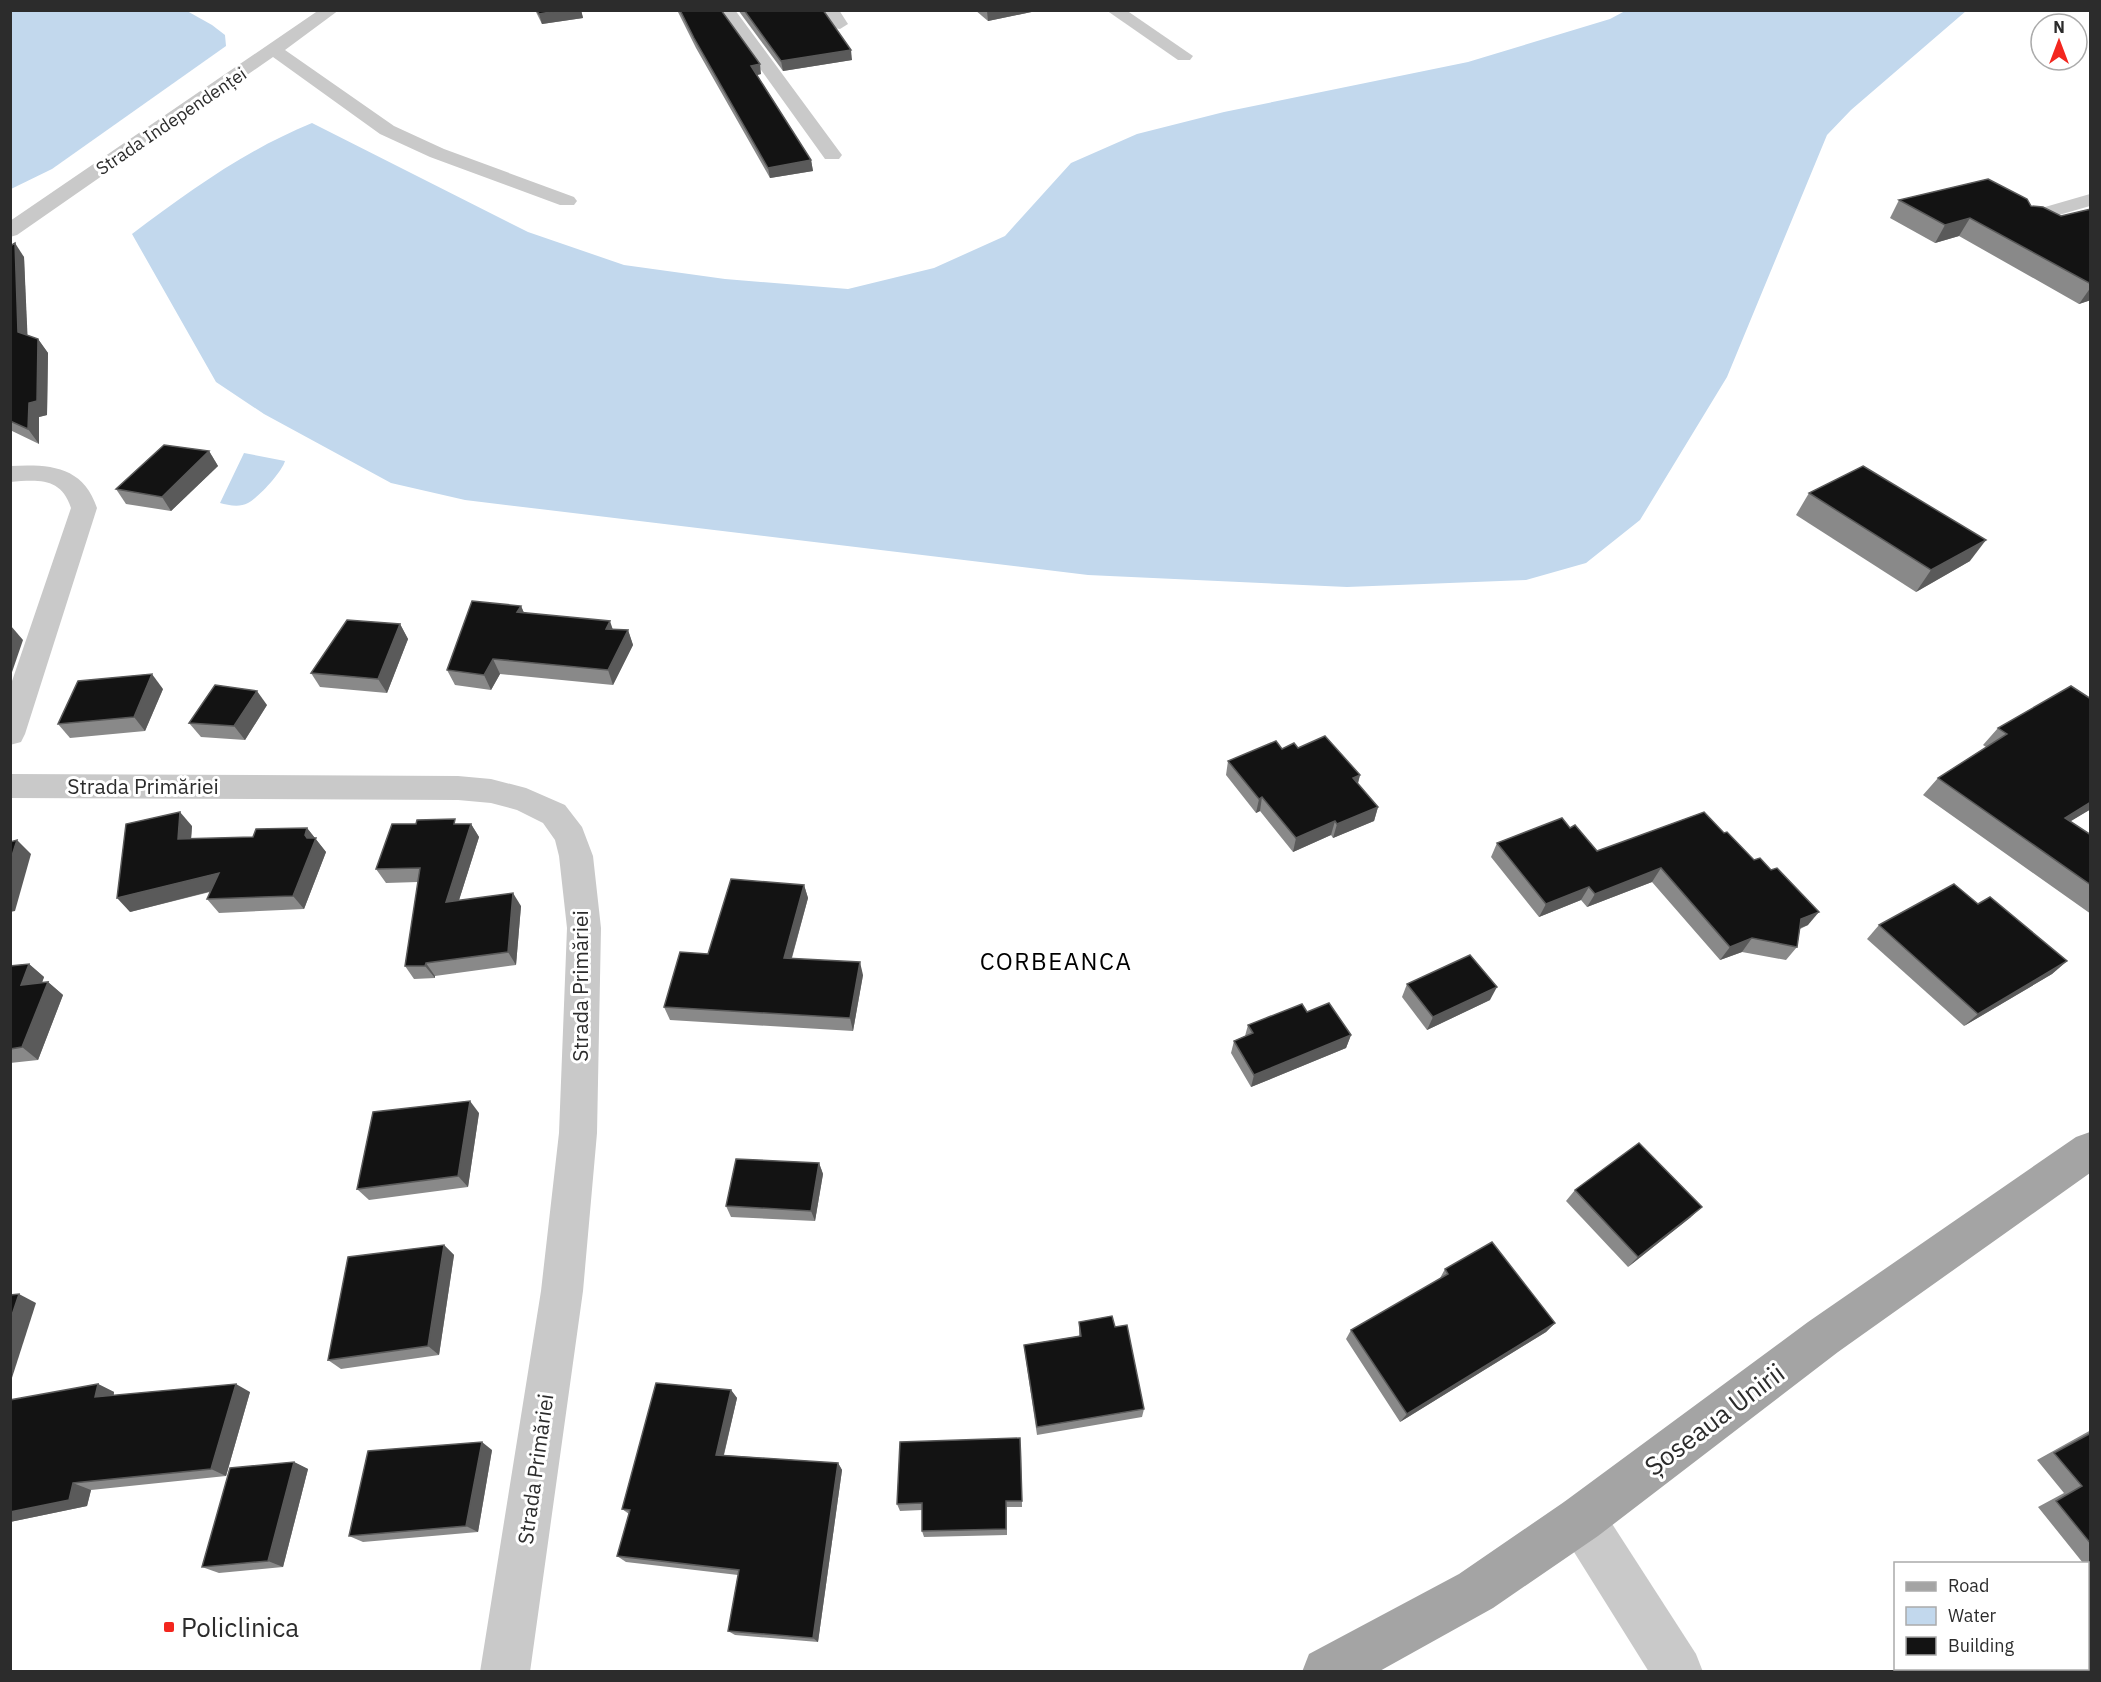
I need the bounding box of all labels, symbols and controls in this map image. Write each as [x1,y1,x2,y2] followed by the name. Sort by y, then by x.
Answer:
[2029,12,2089,72] north arrow
[2053,17,2065,37] text: N
[91,62,251,180] street label: Strada Independenței
[67,772,219,800] street label: Strada Primăriei
[566,910,594,1062] street label: Strada Primăriei
[980,945,1132,977] district label: CORBEANCA
[1637,1355,1791,1483] street label: Șoseaua Unirii
[511,1392,559,1546] street label: Strada Primăriei
[1894,1562,2089,1670] legend
[1948,1574,1989,1597] text: Road
[1948,1604,1997,1627] text: Water
[181,1610,299,1644] place label: Policlinica
[162,1620,176,1634] marker: Policlinica
[1948,1634,2015,1657] text: Building

